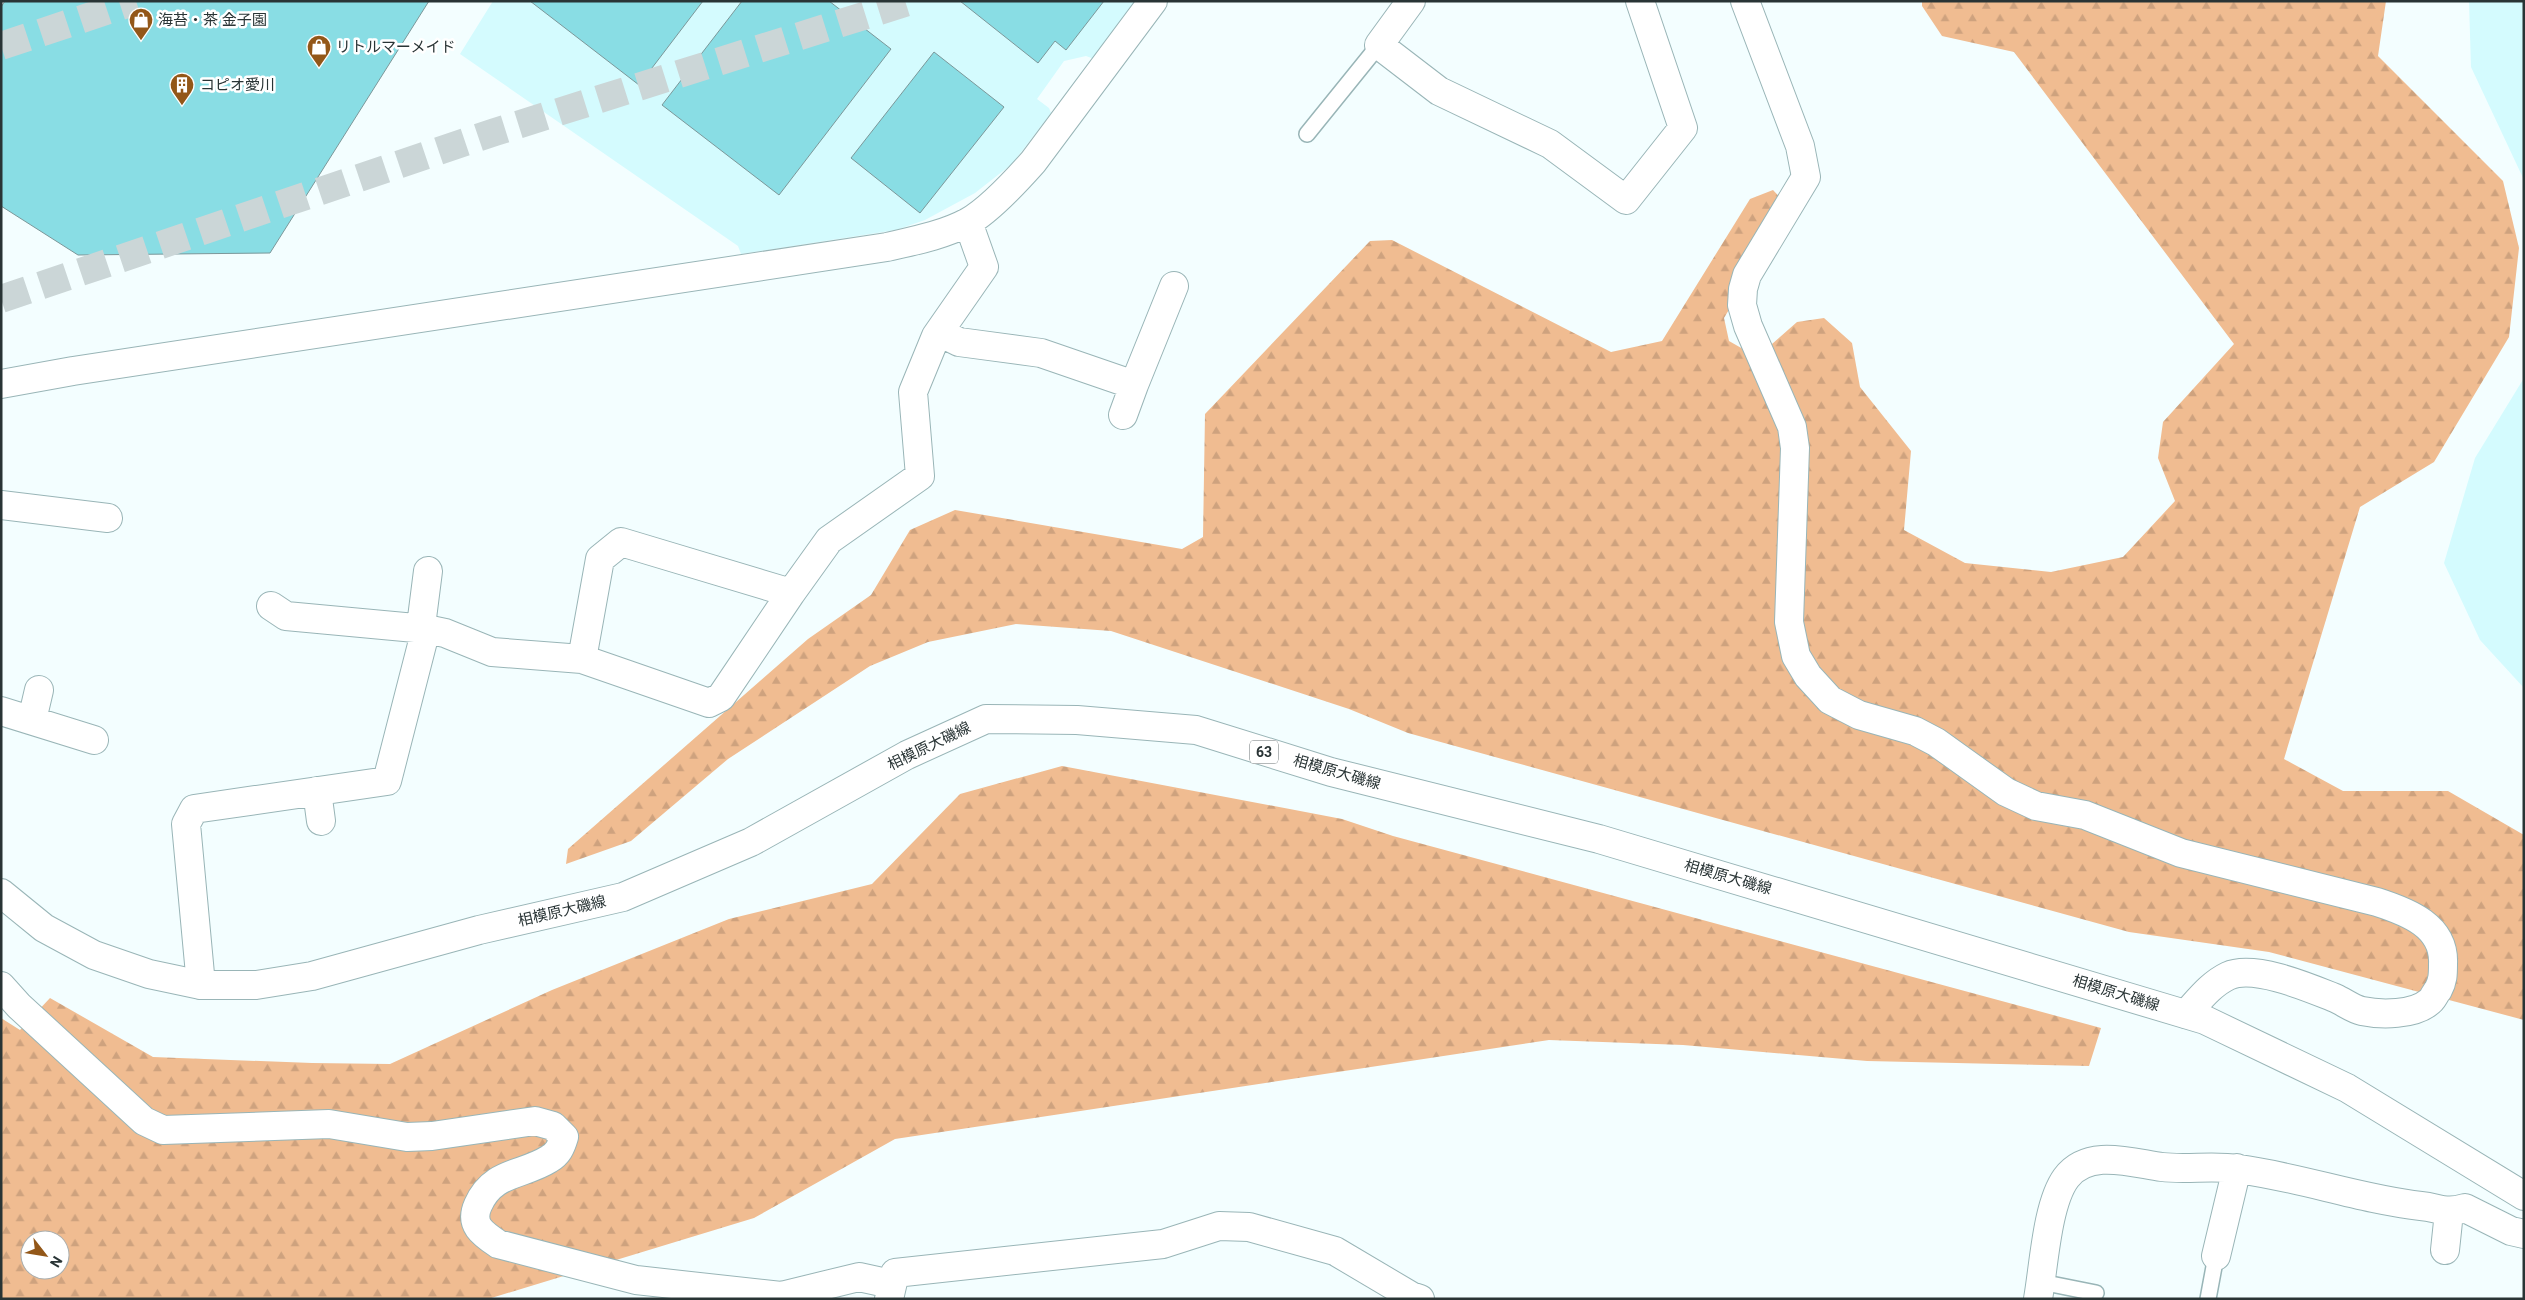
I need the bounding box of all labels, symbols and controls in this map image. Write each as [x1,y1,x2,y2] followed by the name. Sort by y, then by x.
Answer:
[128,7,154,41] shop icon: 海苔・茶 金子園
[158,11,267,29] place label: 海苔・茶 金子園
[306,34,332,68] shop icon: リトルマーメイド
[336,38,455,56] place label: リトルマーメイド
[169,72,195,106] building icon: コピオ愛川
[200,76,275,94] place label: コピオ愛川
[885,718,973,774] street label: 相模原大磯線
[1250,740,1278,764] road number: 63
[1291,751,1383,793] street label: 相模原大磯線
[1682,856,1774,898] street label: 相模原大磯線
[516,892,608,930] street label: 相模原大磯線
[2070,971,2162,1015] street label: 相模原大磯線
[20,1230,70,1280] north arrow
[47,1253,66,1270] text: N

